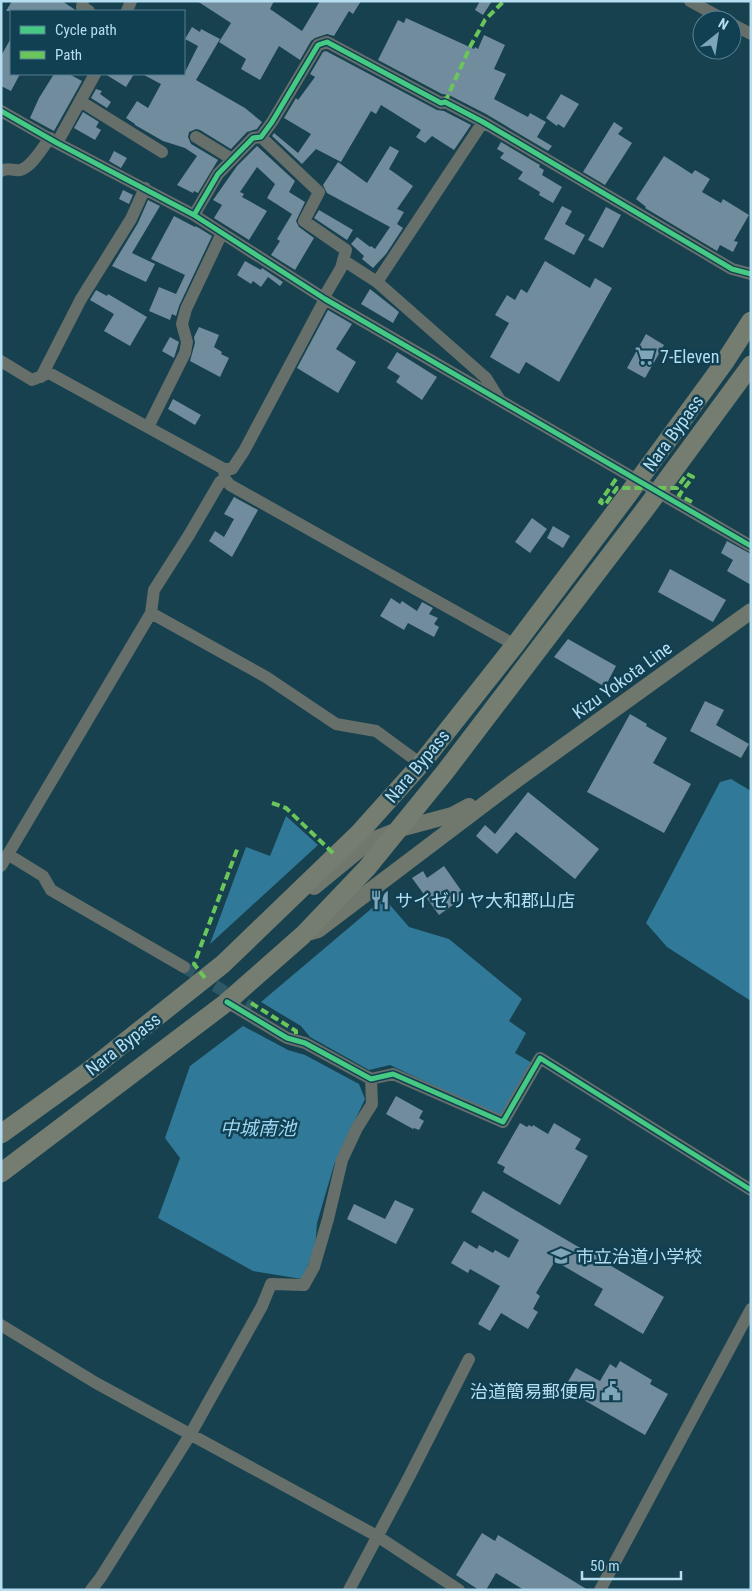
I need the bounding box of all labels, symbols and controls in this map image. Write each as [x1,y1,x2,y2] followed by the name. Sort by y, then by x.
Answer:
[10,10,185,75] legend
[692,10,742,60] north arrow
[716,15,731,33] text: N
[55,21,117,39] text: Cycle path
[55,46,82,64] text: Path
[634,345,656,367] supermarket icon: 7-Eleven
[660,346,720,367] place label: 7-Eleven
[638,391,708,475] street label: Nara Bypass
[568,637,676,723] street label: Kizu Yokota Line
[380,725,454,807] street label: Nara Bypass
[369,889,391,911] restaurant icon: サイゼリヤ大和郡山店
[395,890,575,911] place label: サイゼリヤ大和郡山店
[82,1008,164,1080] street label: Nara Bypass
[220,1117,298,1140] water label: 中城南池
[550,1245,572,1267] school or university icon: 市立治道小学校
[576,1246,702,1267] place label: 市立治道小学校
[600,1380,622,1402] public building icon: 治道簡易郵便局
[470,1381,596,1402] place label: 治道簡易郵便局
[582,1548,681,1580] scale bar
[590,1557,620,1575] text: 50 m

